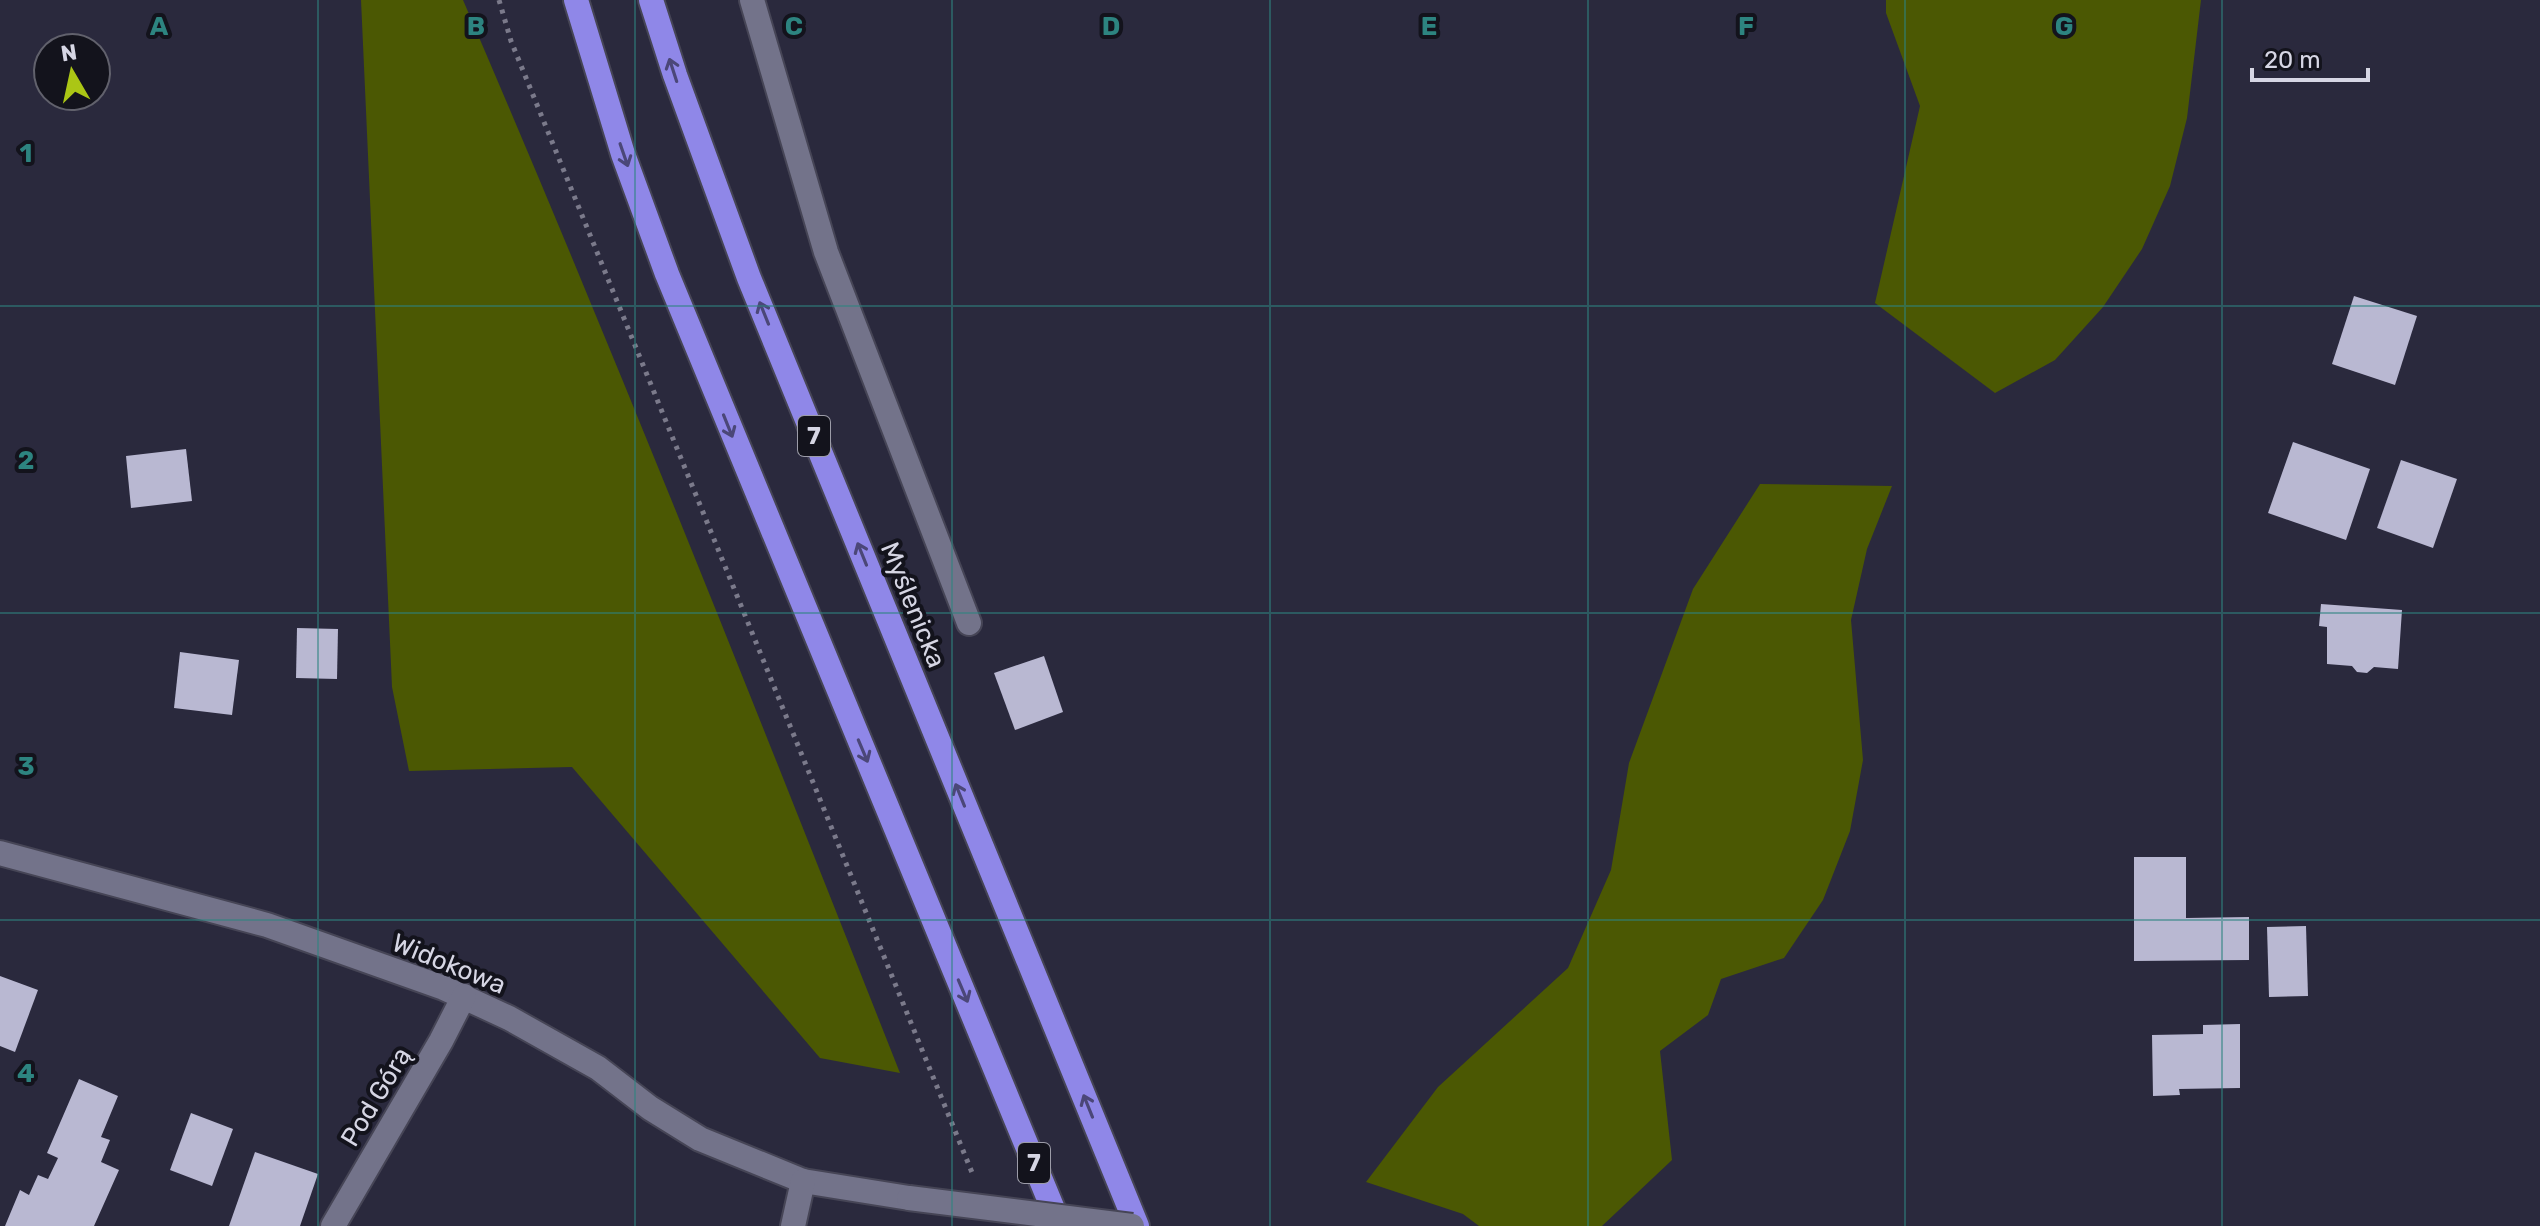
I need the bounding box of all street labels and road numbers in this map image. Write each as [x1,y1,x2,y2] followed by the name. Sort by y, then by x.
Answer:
[798,416,830,456] road number: 7
[874,538,952,672] street label: Myślenicka
[388,927,510,1001] street label: Widokowa
[334,1042,418,1152] street label: Pod Górą
[1018,1143,1050,1183] road number: 7

